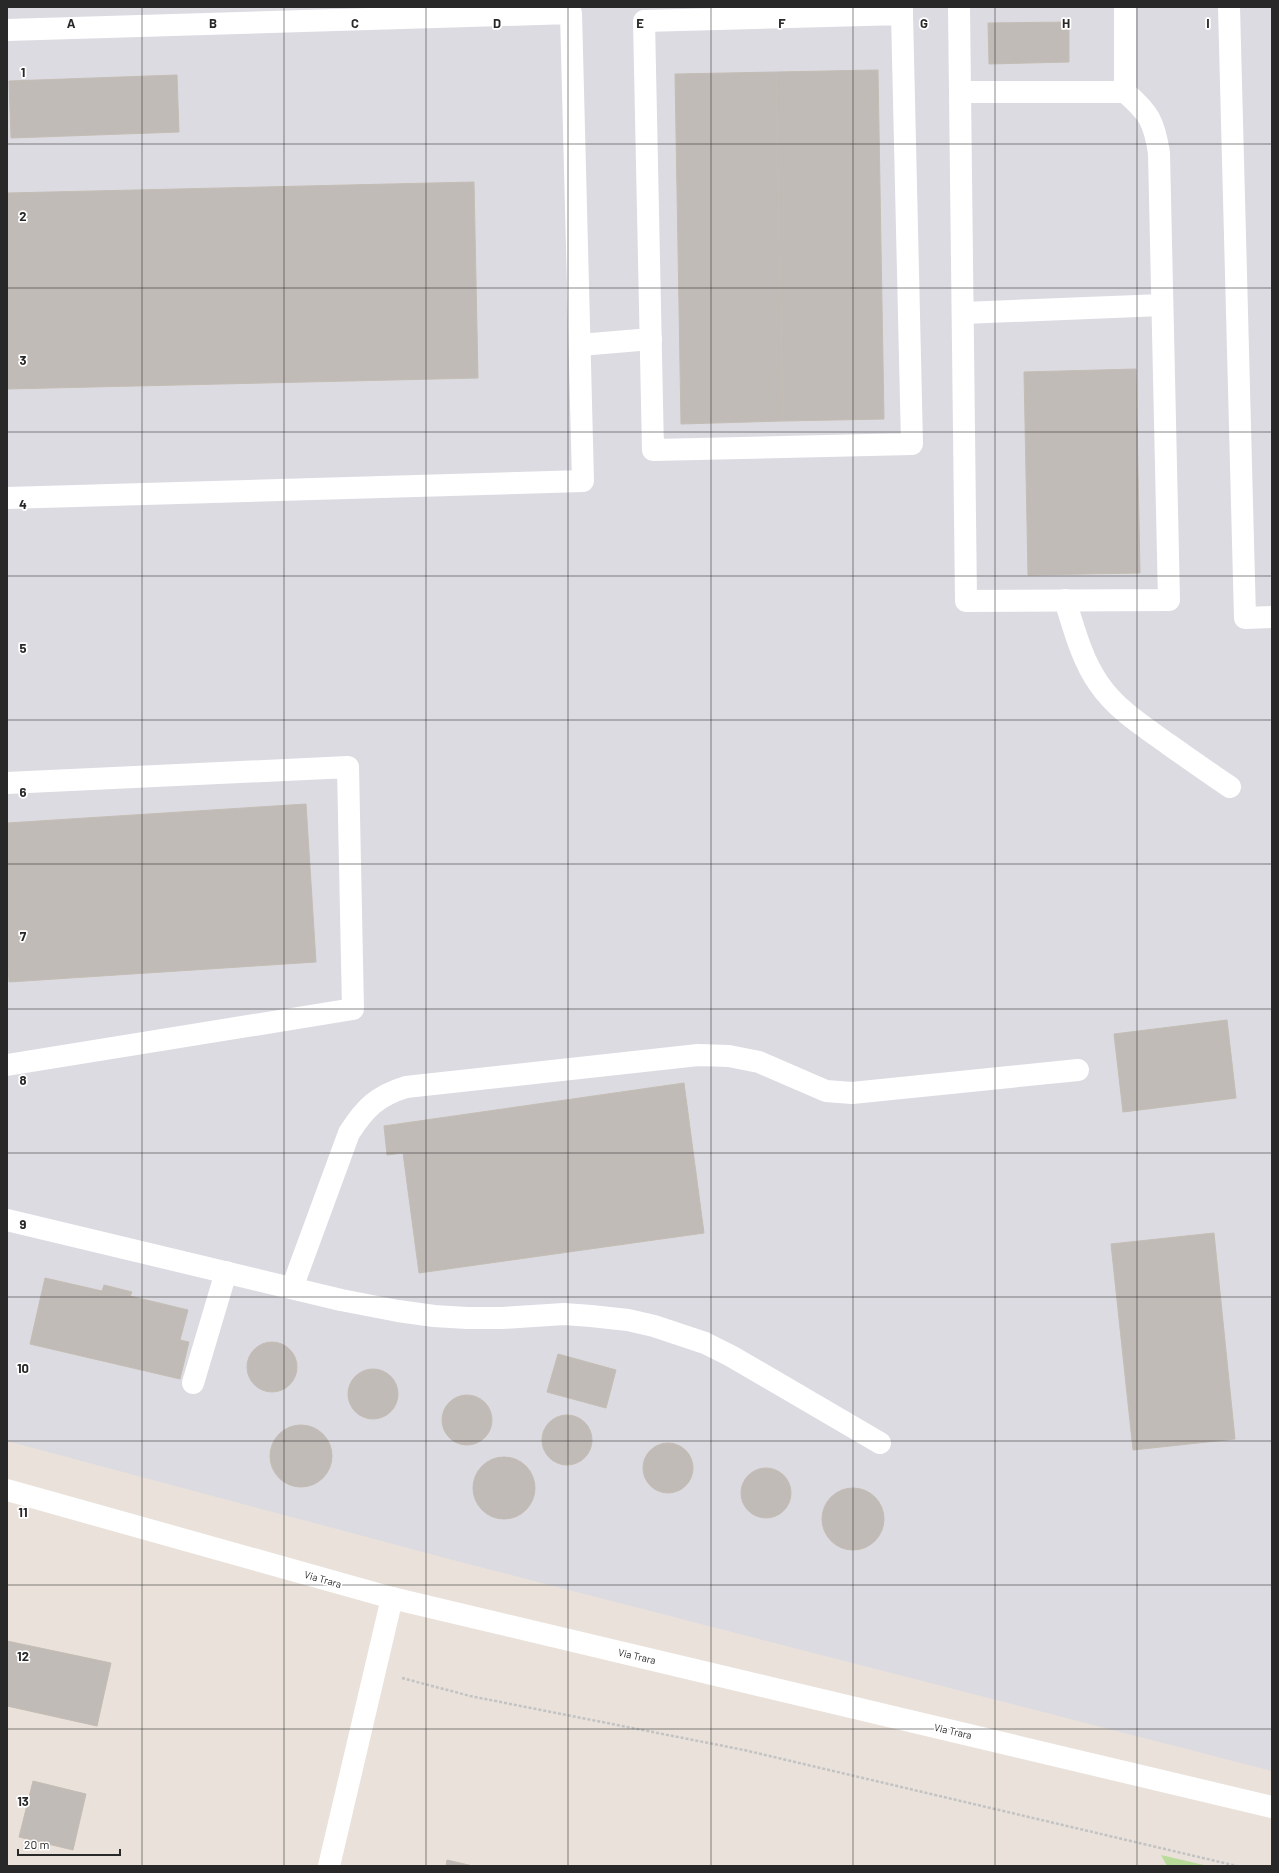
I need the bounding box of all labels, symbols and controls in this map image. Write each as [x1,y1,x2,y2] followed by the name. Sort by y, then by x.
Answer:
[67,15,76,31] text: A
[209,15,217,31] text: B
[351,15,359,31] text: C
[493,15,501,31] text: D
[636,15,644,31] text: E
[778,15,786,31] text: F
[920,15,928,31] text: G
[1062,15,1070,31] text: H
[1206,15,1210,31] text: I
[21,64,25,80] text: 1
[19,208,27,224] text: 2
[19,352,27,368] text: 3
[19,496,27,512] text: 4
[19,640,27,656] text: 5
[20,784,27,800] text: 6
[20,928,27,944] text: 7
[19,1072,27,1088] text: 8
[20,1216,27,1232] text: 9
[17,1360,29,1376] text: 10
[18,1504,28,1520] text: 11
[303,1568,343,1590] street label: Via Trara
[617,1646,657,1666] street label: Via Trara
[17,1648,29,1664] text: 12
[933,1721,973,1741] street label: Via Trara
[17,1793,29,1809] text: 13
[18,1831,120,1857] scale bar
[24,1837,50,1851] text: 20 m

